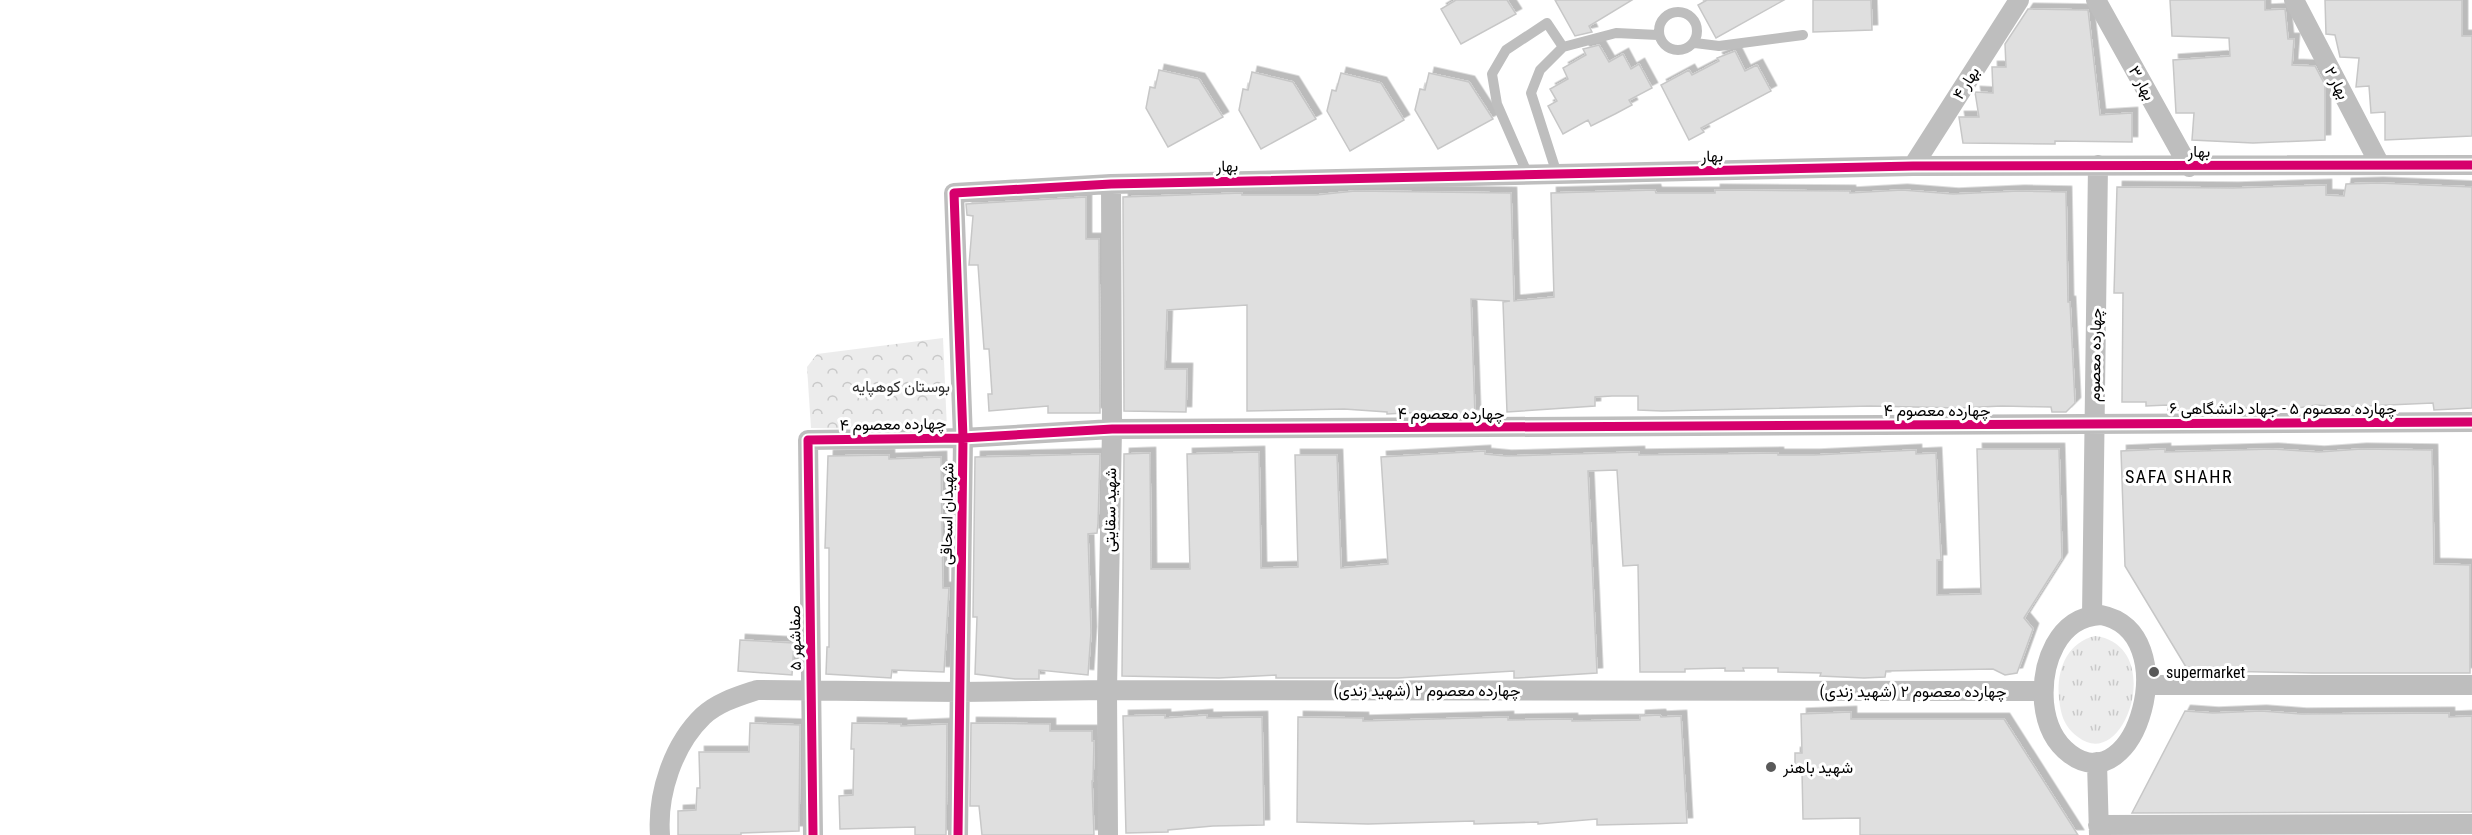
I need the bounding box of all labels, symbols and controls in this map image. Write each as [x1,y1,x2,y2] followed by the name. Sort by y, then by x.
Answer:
[2124,62,2159,104] street label: بهار ۳
[1949,63,1984,103] street label: بهار ۴
[2320,63,2353,103] street label: بهار ۲
[2187,142,2210,162] street label: بهار
[1700,146,1723,167] street label: بهار
[1215,156,1238,177] street label: بهار
[2085,308,2107,402] street label: چهارده معصوم
[852,377,950,398] park label: بوستان کوهپایه
[2169,399,2397,420] street label: چهارده معصوم ۵ - جهاد دانشگاهی ۶
[1884,401,1991,422] street label: چهارده معصوم ۴
[1398,404,1505,425] street label: چهارده معصوم ۴
[839,414,947,436] street label: چهارده معصوم ۴
[937,463,958,565] street label: شهیدان اسحاقی
[2125,466,2233,487] district label: SAFA SHAHR
[1100,468,1121,552] street label: شهید سقایتی
[785,605,806,671] street label: صفاشهر ۵
[2166,663,2245,682] place label: supermarket
[2147,665,2161,679] marker: supermarket
[1333,681,1521,702] street label: چهارده معصوم ۲ (شهید زندی)
[1819,682,2007,703] street label: چهارده معصوم ۲ (شهید زندی)
[1782,758,1853,778] place label: شهید باهنر
[1764,760,1778,774] marker: شهید باهنر

